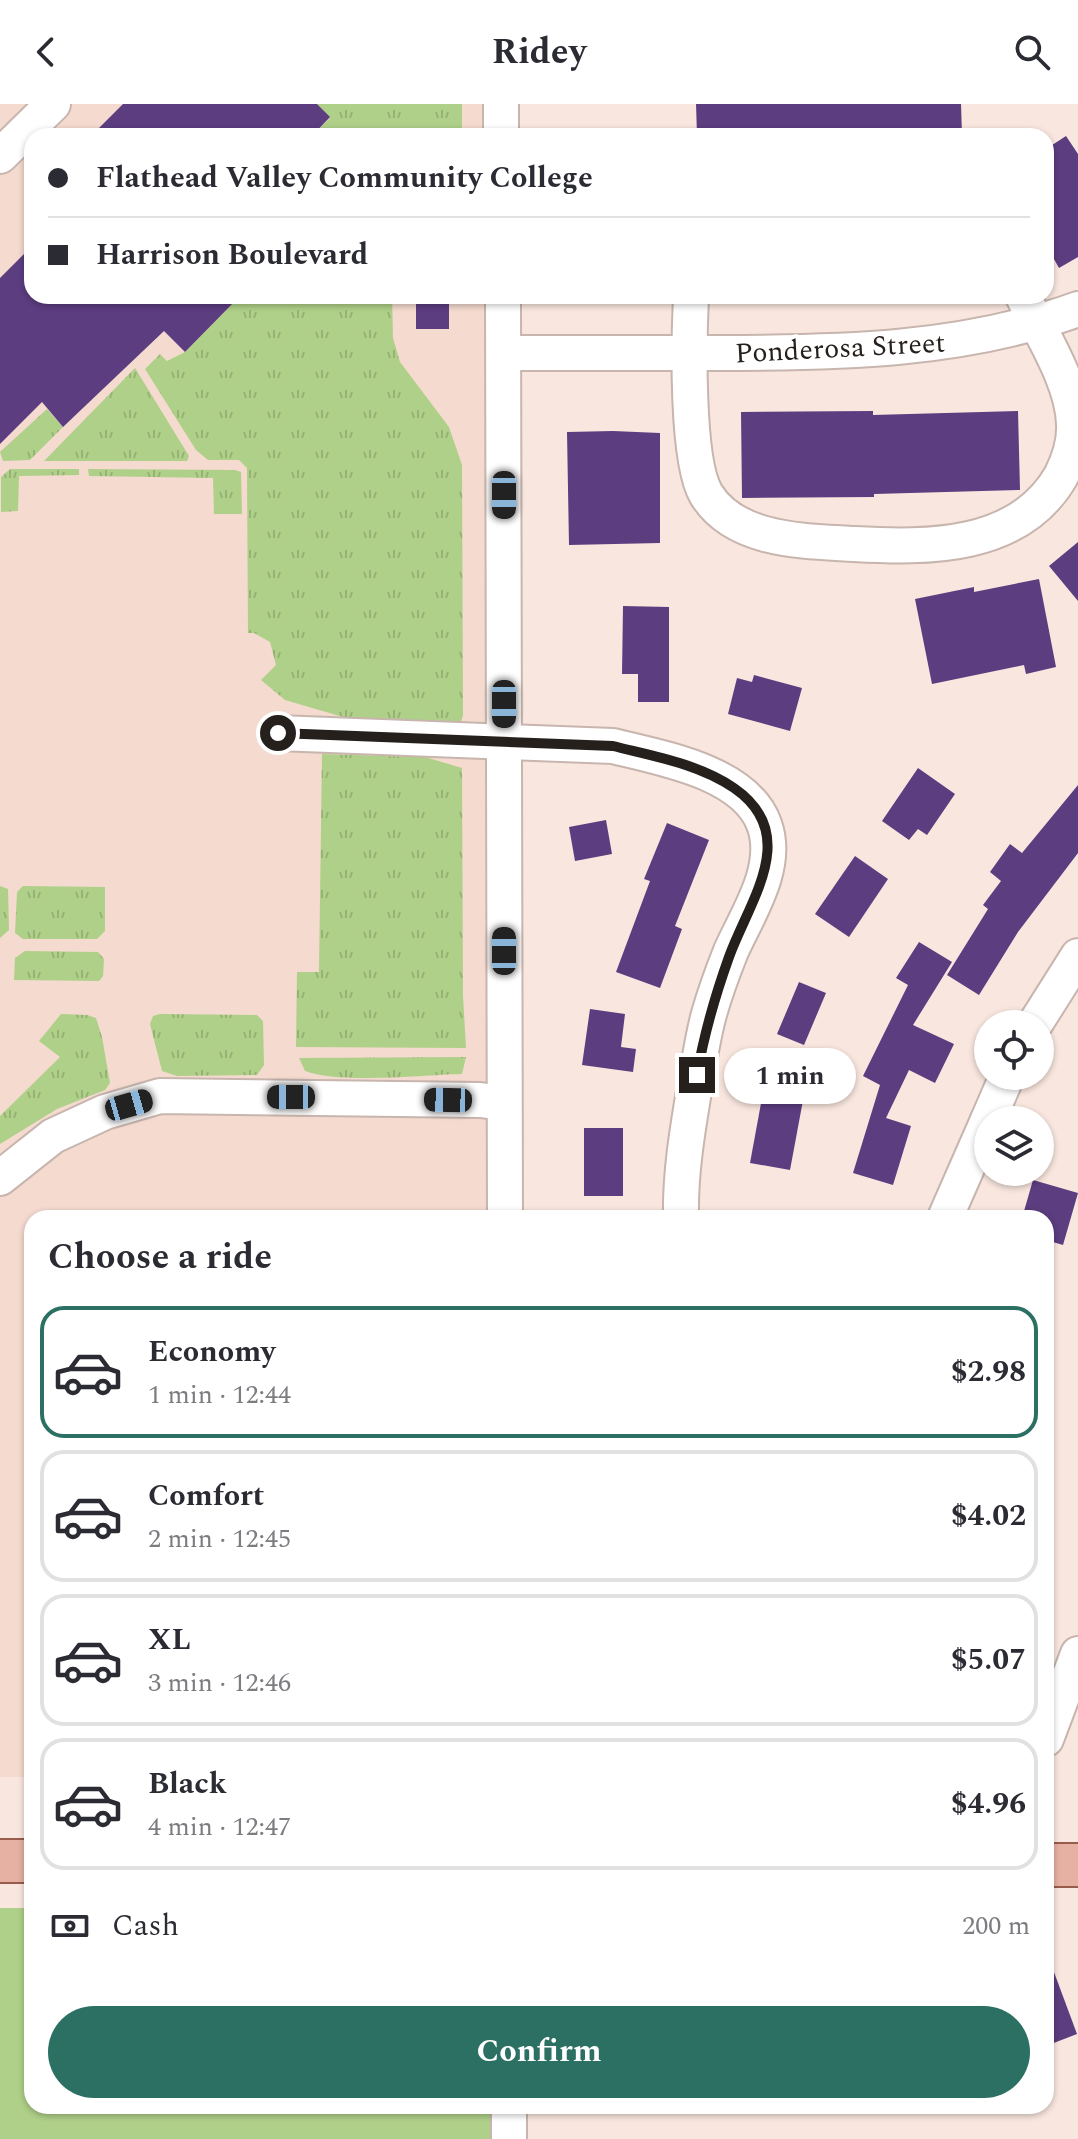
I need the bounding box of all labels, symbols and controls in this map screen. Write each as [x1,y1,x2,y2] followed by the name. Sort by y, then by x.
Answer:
[492,25,586,80] text: Ridey
[24,30,68,74] icon: back
[1010,30,1054,74] icon: search
[96,155,593,201] text: Flathead Valley Community College
[96,232,368,278] text: Harrison Boulevard
[734,322,946,375] street label: Ponderosa Street
[492,471,516,519] car
[492,680,516,728] car
[260,715,296,751] route start
[492,927,516,975] car
[974,1010,1054,1186] map controls
[974,1010,1054,1090] button: locate
[725,1047,857,1103] callout: 1 min
[755,1056,825,1096] text: 1 min
[679,1057,715,1093] route end
[267,1085,315,1109] car
[103,1087,155,1123] car
[424,1088,472,1112] car
[974,1106,1054,1186] button: layers
[48,1230,272,1285] text: Choose a ride
[148,1329,275,1375] text: Economy
[52,1336,124,1408] icon: car
[951,1349,1026,1395] text: $2.98
[148,1375,291,1415] text: 1 min · 12:44
[148,1473,264,1519] text: Comfort
[52,1480,124,1552] icon: car
[951,1493,1026,1539] text: $4.02
[148,1519,291,1559] text: 2 min · 12:45
[148,1617,191,1663] text: XL
[52,1624,124,1696] icon: car
[951,1637,1026,1683] text: $5.07
[148,1663,291,1703] text: 3 min · 12:46
[148,1761,227,1807] text: Black
[52,1768,124,1840] icon: car
[951,1781,1026,1827] text: $4.96
[148,1807,291,1847] text: 4 min · 12:47
[112,1903,179,1949] text: Cash
[48,1904,92,1948] icon: cash
[962,1906,1030,1946] text: 200 m
[48,2006,1030,2098] button: Confirm

